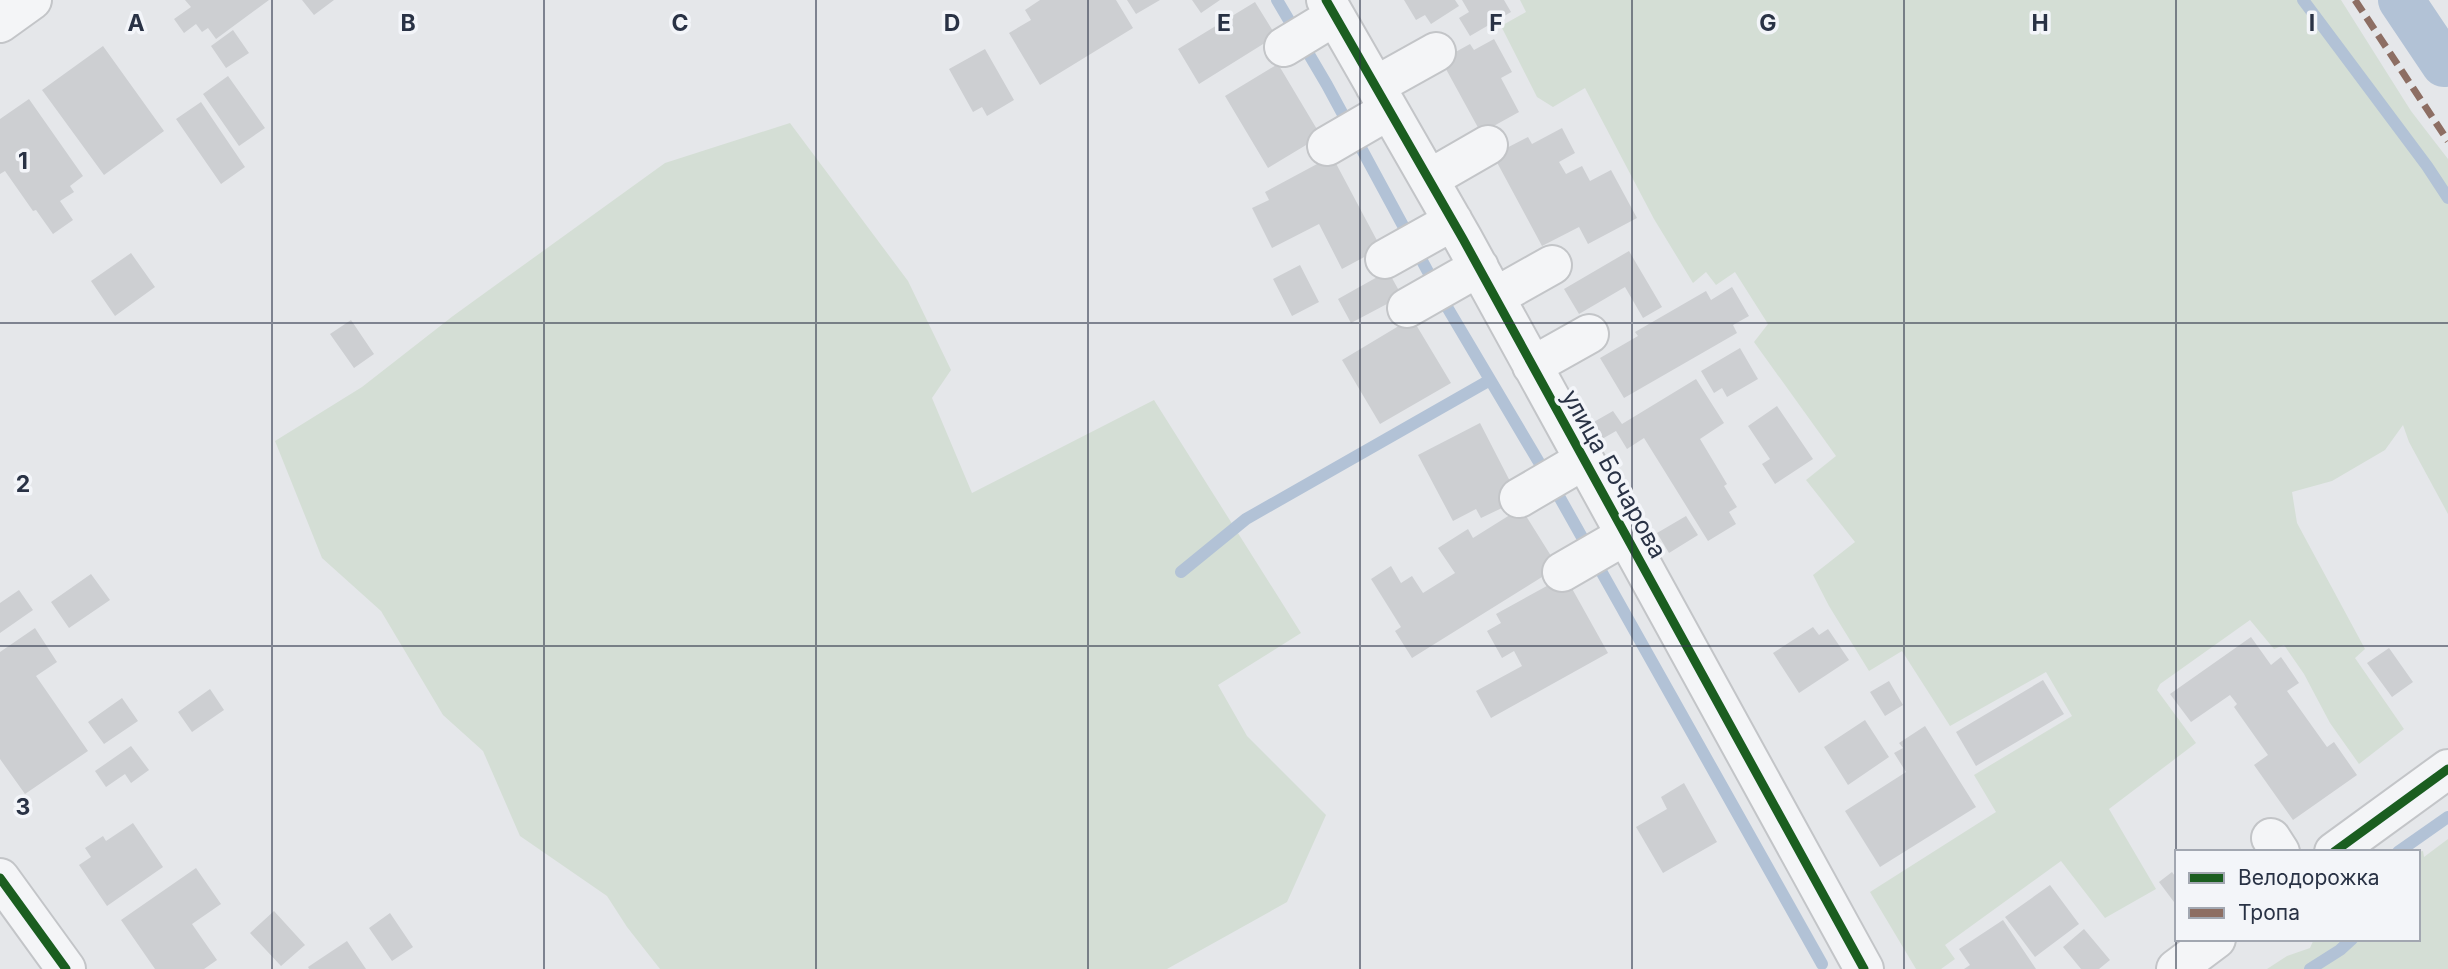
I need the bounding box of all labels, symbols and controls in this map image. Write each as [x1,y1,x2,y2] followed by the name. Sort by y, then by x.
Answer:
[127,9,145,37] text: A
[400,9,416,37] text: B
[671,9,689,37] text: C
[944,9,960,37] text: D
[1217,9,1231,37] text: E
[1489,9,1503,37] text: F
[1759,9,1777,37] text: G
[2031,9,2049,37] text: H
[2309,9,2315,37] text: I
[18,147,28,175] text: 1
[1556,384,1673,563] street label: улица Бочарова
[16,470,30,498] text: 2
[16,793,30,821] text: 3
[2175,850,2420,941] legend
[2238,865,2380,890] text: Велодорожка
[2238,900,2300,925] text: Тропа

